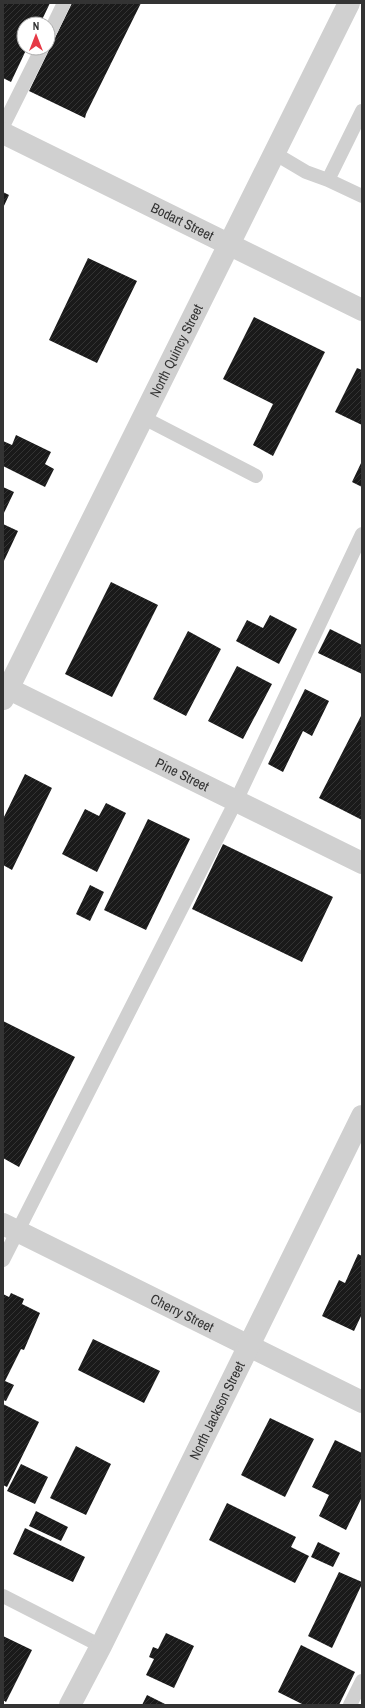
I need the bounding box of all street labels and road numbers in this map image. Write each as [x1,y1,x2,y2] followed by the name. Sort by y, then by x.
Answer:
[148,198,217,244] street label: Bodart Street
[145,301,207,400] street label: North Quincy Street
[153,754,212,795] street label: Pine Street
[148,1290,217,1336] street label: Cherry Street
[185,1358,249,1463] street label: North Jackson Street

